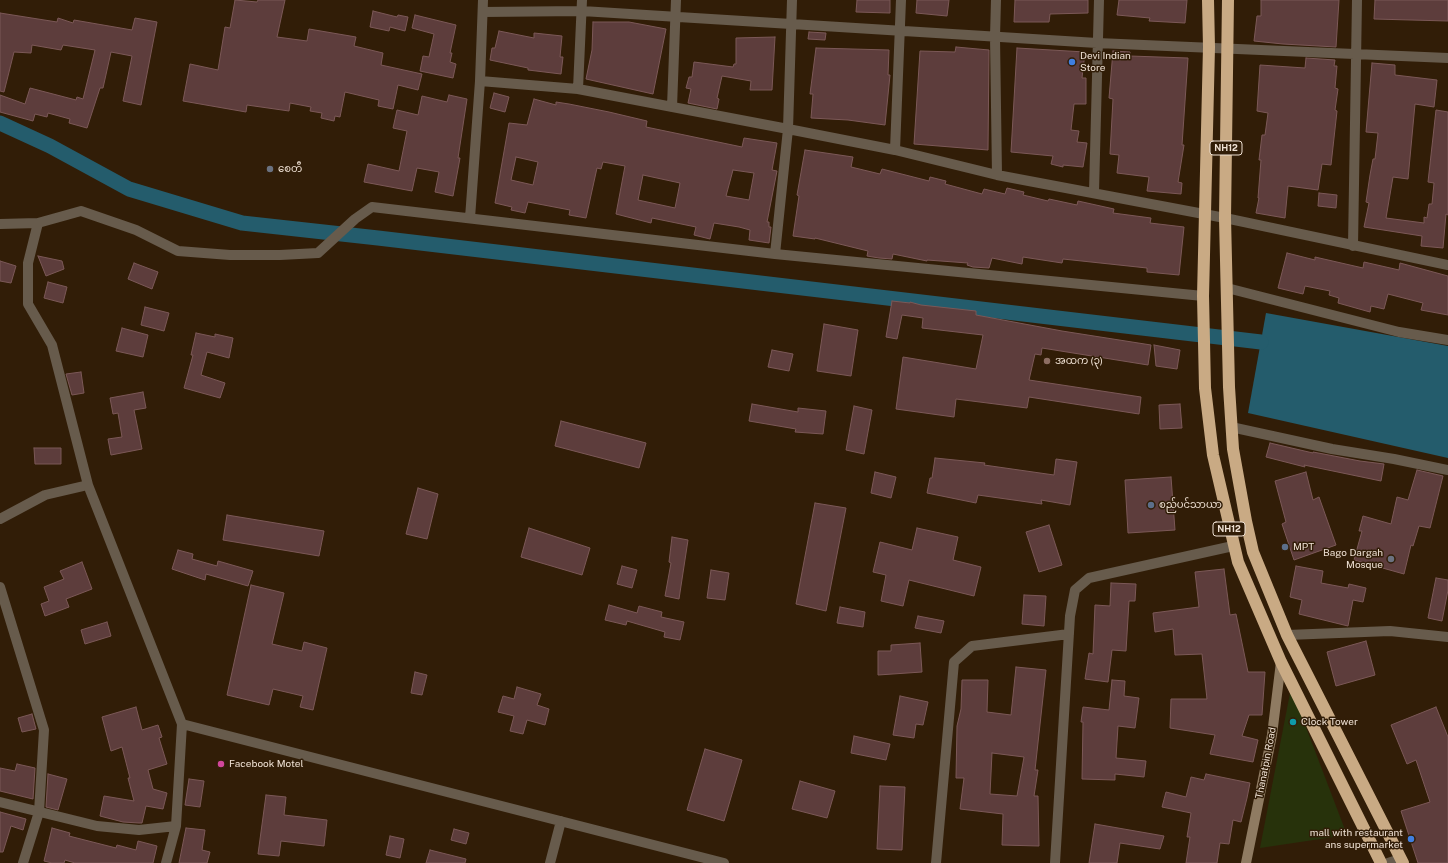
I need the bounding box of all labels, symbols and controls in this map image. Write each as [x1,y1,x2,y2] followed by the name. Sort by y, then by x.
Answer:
[1080,50,1131,74] place label: Devi Indian Store
[1067,57,1077,67] marker: Devi Indian Store
[1210,141,1242,155] road number: NH12
[278,163,302,175] place label: စေတီ
[265,164,275,174] marker: စေတီ
[1055,355,1103,367] place label: အထက (၃)
[1042,356,1052,366] marker: အထက (၃)
[1159,499,1222,511] place label: စည်ပင်သာယာ
[1146,500,1156,510] marker: စည်ပင်သာယာ
[1213,522,1245,536] road number: NH12
[1293,541,1314,553] place label: MPT
[1280,542,1290,552] marker: MPT
[1323,547,1383,570] place label: Bago Dargah Mosque
[1386,554,1396,564] marker: Bago Dargah Mosque
[1301,716,1358,728] place label: Clock Tower
[1288,717,1298,727] marker: Clock Tower
[1253,726,1279,800] street label: Thanatpin Road
[229,758,303,770] place label: Facebook Motel
[216,759,226,769] marker: Facebook Motel
[1310,827,1403,850] place label: mall with restaurant ans supermarket
[1406,834,1416,844] marker: mall with restaurant ans supermarket

